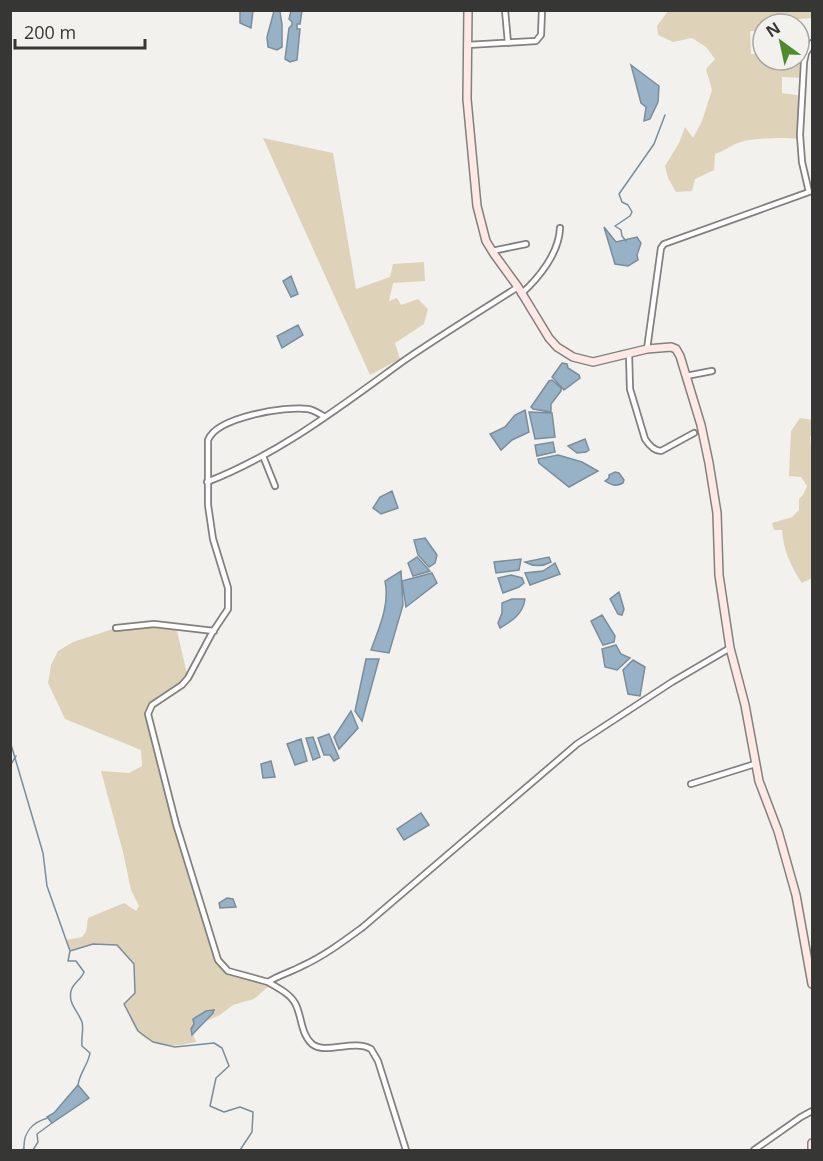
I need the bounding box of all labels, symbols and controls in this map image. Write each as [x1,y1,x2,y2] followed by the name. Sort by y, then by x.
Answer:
[15,12,146,50] scale bar
[751,12,811,72] north arrow
[761,17,784,42] text: N
[24,20,76,44] text: 200 m

